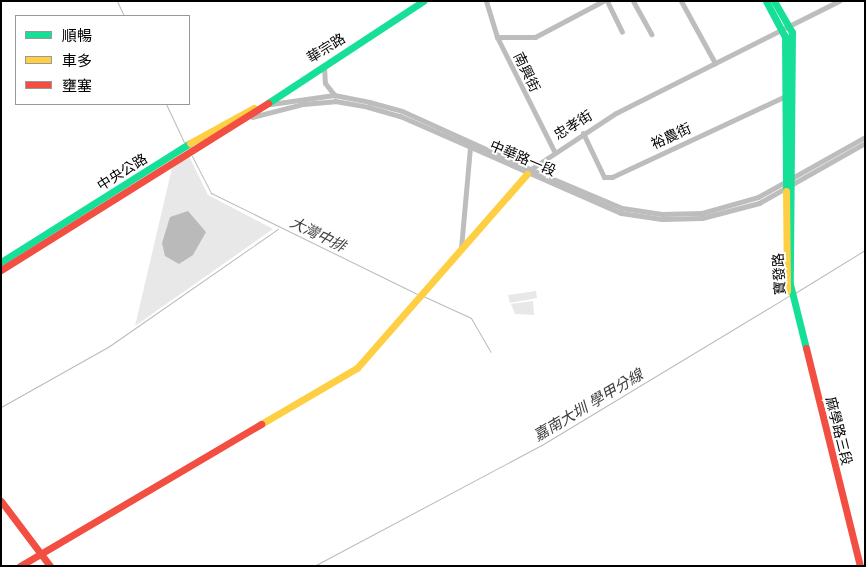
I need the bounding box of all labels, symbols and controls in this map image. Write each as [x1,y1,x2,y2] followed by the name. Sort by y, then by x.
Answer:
[15,15,190,105] legend
[62,27,92,44] text: 順暢
[304,30,348,66] street label: 華宗路
[510,49,544,95] street label: 南興街
[62,52,92,69] text: 車多
[62,77,92,94] text: 壅塞
[551,107,595,143] street label: 忠孝街
[648,120,694,152] street label: 裕農街
[488,137,558,179] street label: 中華路一段
[94,150,150,194] street label: 中央公路
[287,213,349,255] water label: 大灣中排
[770,253,788,295] street label: 寶發路
[530,365,646,445] water label: 嘉南大圳 學甲分線
[822,395,856,467] street label: 麻學路三段

